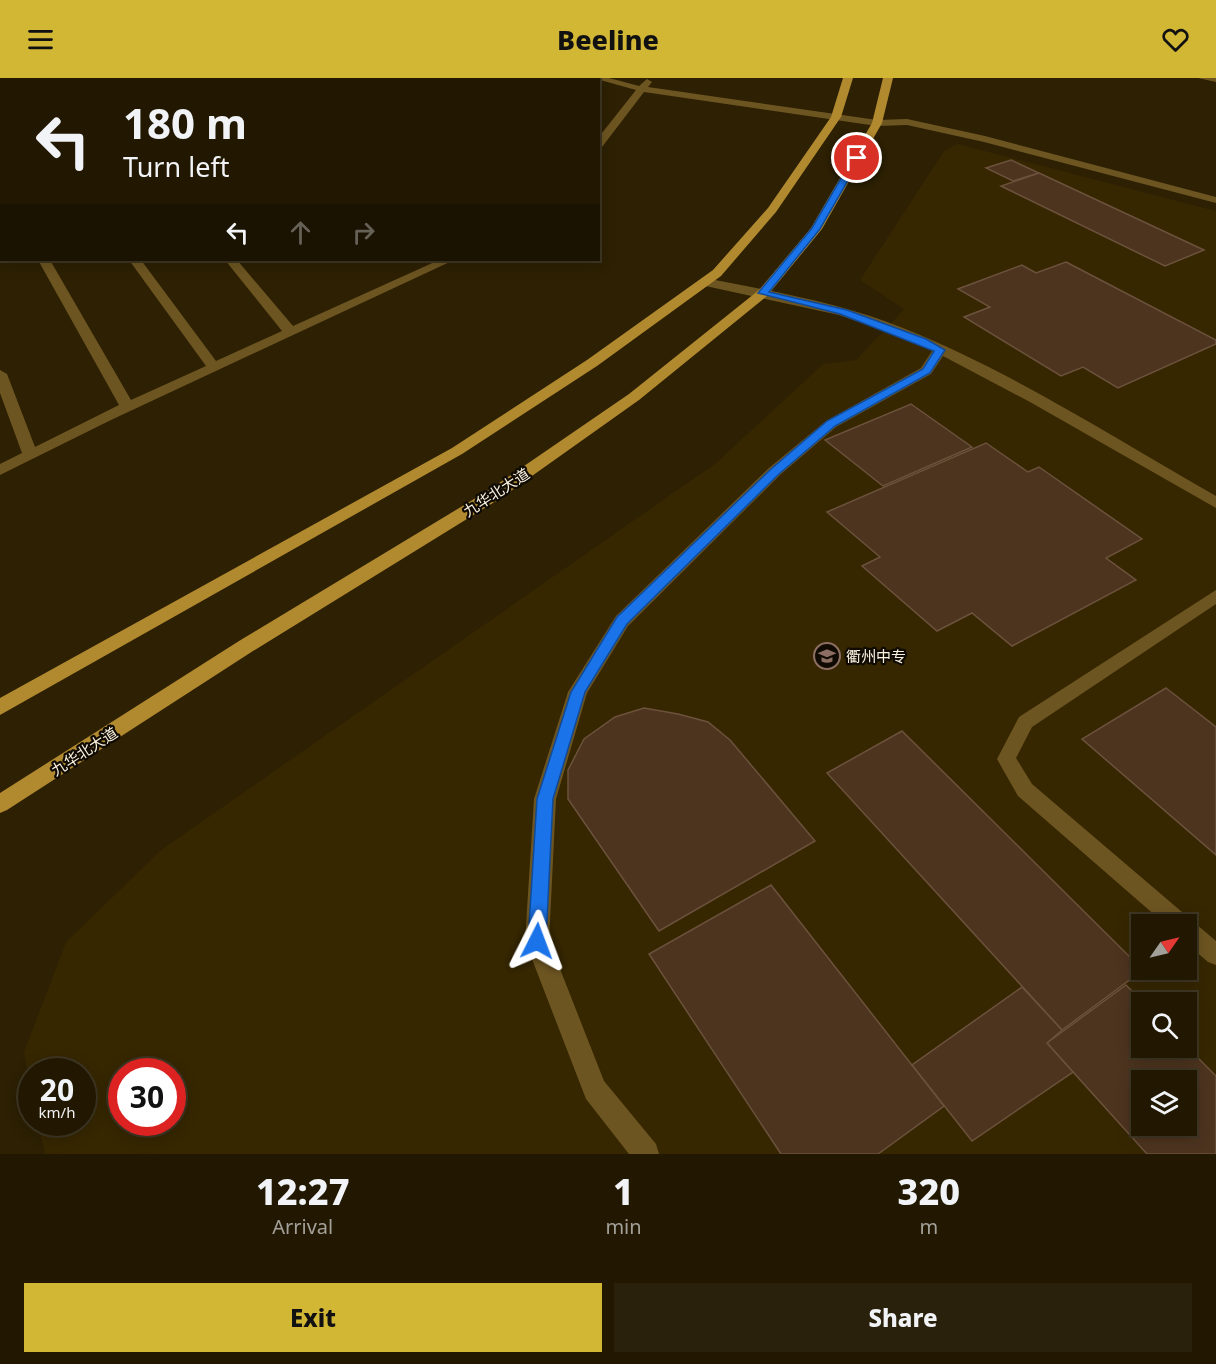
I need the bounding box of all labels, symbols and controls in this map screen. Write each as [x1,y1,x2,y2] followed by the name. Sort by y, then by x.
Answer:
[557,21,659,58] text: Beeline
[24,23,57,56] icon: menu
[1159,23,1192,56] icon: heart
[123,94,247,151] text: 180 m
[24,102,102,180] icon: left
[831,132,882,183] pin
[840,141,873,174] icon: arrive
[123,148,229,185] text: Turn left
[221,216,254,249] icon: left
[284,216,317,249] icon: ahead
[347,216,380,249] icon: right
[459,463,533,521] street label: 九华北大道
[812,641,842,671] school or university icon: 衢州中专
[846,646,906,666] place label: 衢州中专
[47,722,121,780] street label: 九华北大道
[505,909,569,973] position arrow
[1131,914,1197,980] north arrow
[1131,914,1197,1136] map controls
[1131,992,1197,1058] button: search
[108,1058,186,1136] speed limit sign: 30
[40,1069,74,1110] text: 20
[1131,1070,1197,1136] button: layers
[39,1102,75,1122] text: km/h
[256,1167,349,1216] text: 12:27
[613,1167,634,1216] text: 1
[898,1167,960,1216] text: 320
[272,1213,333,1240] text: Arrival
[605,1213,642,1240] text: min
[919,1213,938,1240] text: m
[24,1283,602,1352] button: Exit
[614,1283,1192,1352] button: Share

